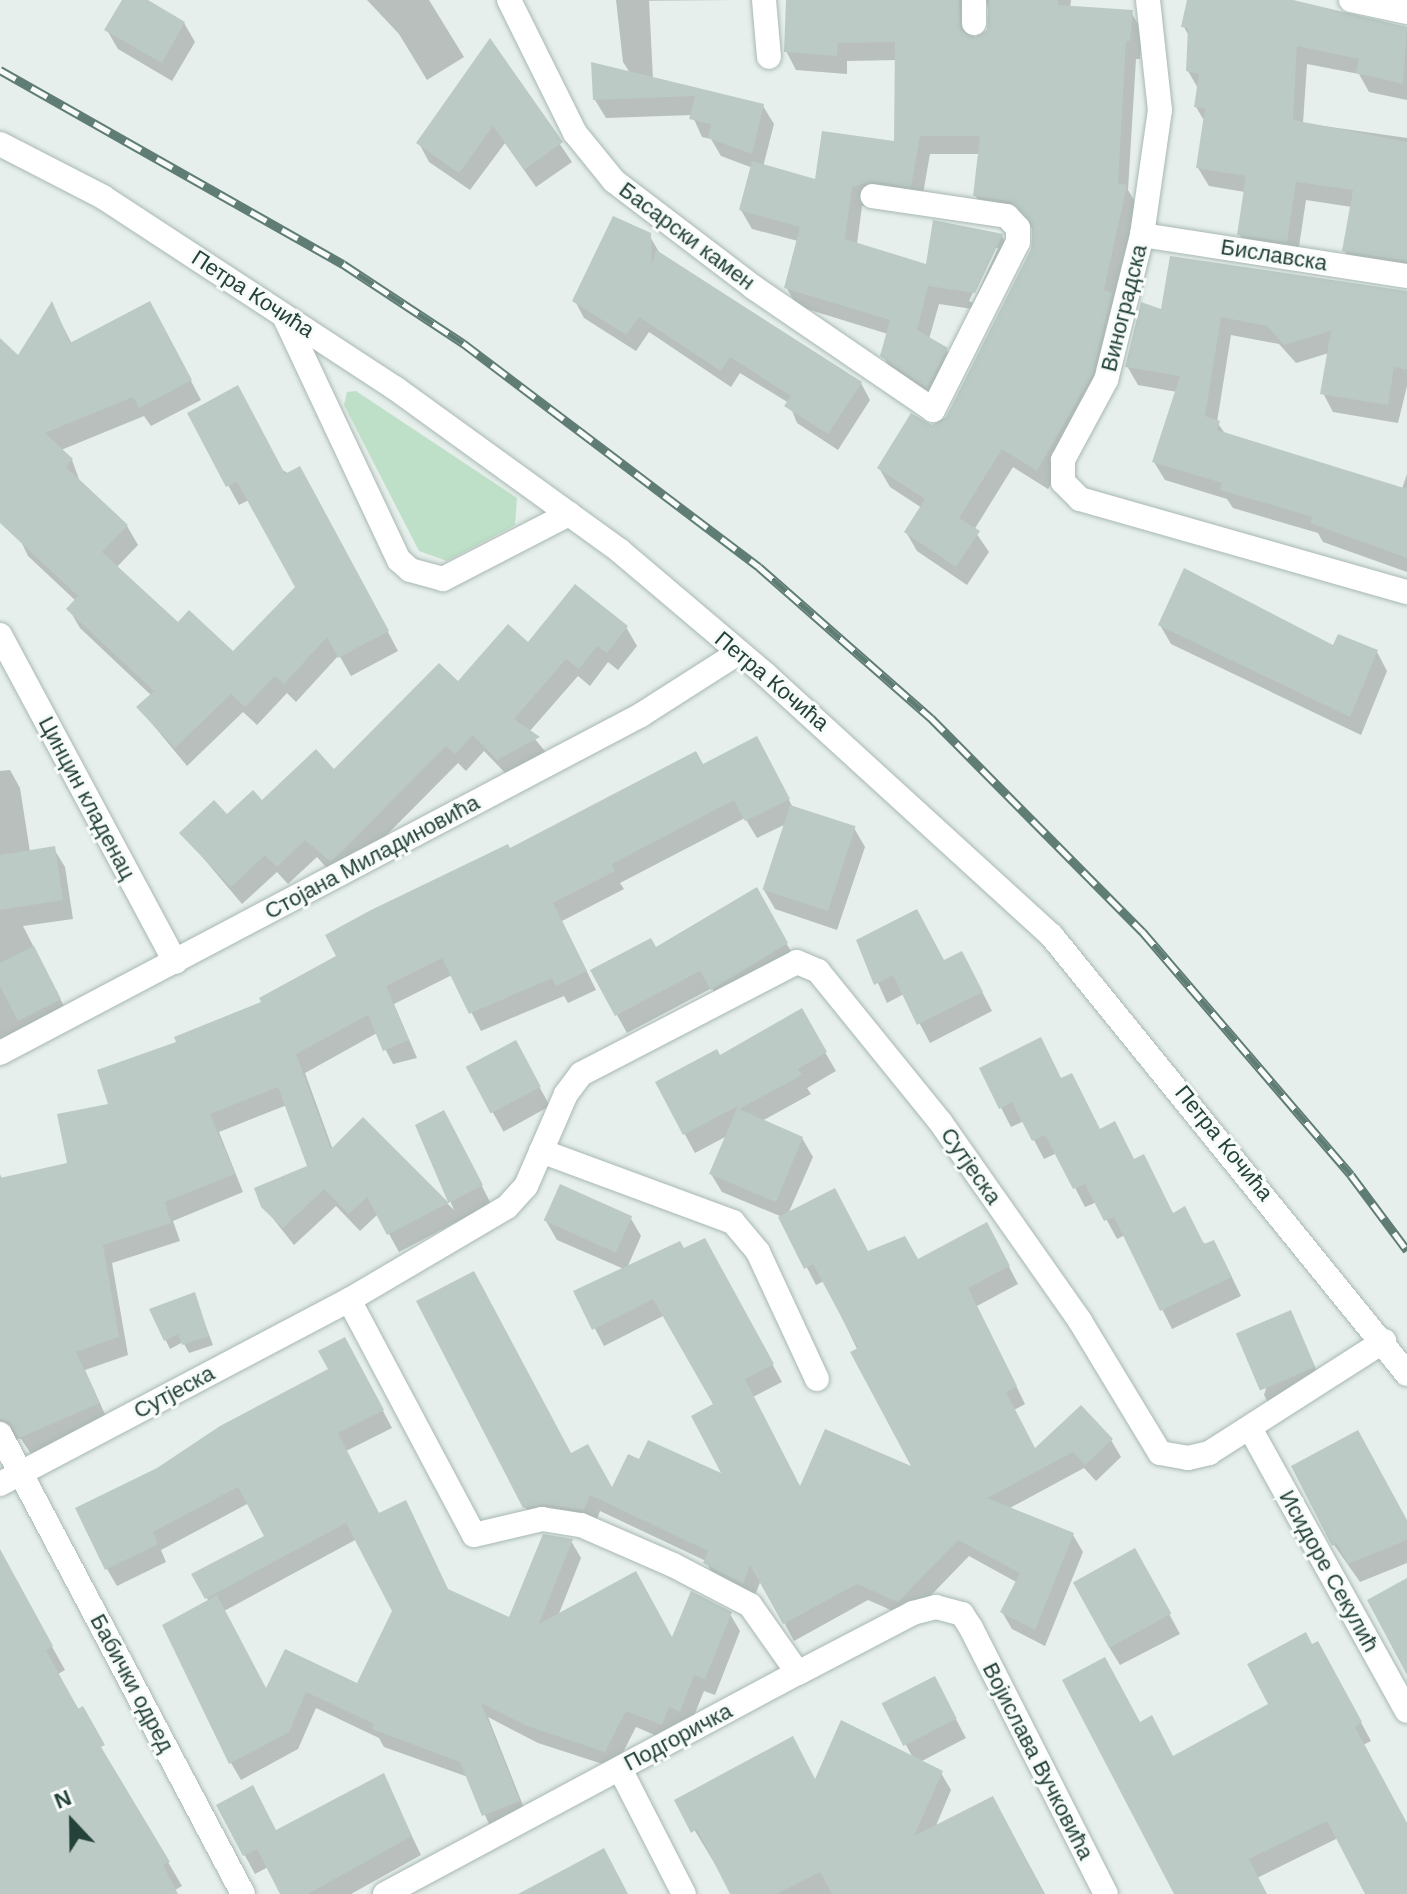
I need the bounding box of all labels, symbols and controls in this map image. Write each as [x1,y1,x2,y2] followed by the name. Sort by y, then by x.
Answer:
[614,176,760,296] street label: Басарски камен
[1219,234,1329,276] street label: Биславска
[1095,242,1153,374] street label: Виноградска
[187,245,319,343] street label: Петра Кочића
[710,626,834,736] street label: Петра Кочића
[33,712,141,884] street label: Цинцин кладенац
[260,789,484,925] street label: Стојана Миладиновића
[1169,1080,1279,1206] street label: Петра Кочића
[935,1123,1007,1209] street label: Сутјеска
[129,1360,219,1424] street label: Сутјеска
[1274,1486,1384,1656] street label: Исидоре Секулић
[85,1609,179,1757] street label: Бабички одред
[977,1658,1099,1864] street label: Војислава Вучковића
[619,1698,737,1776] street label: Подгоричка
[32,1782,112,1862] north arrow
[51,1785,75,1814] text: N

